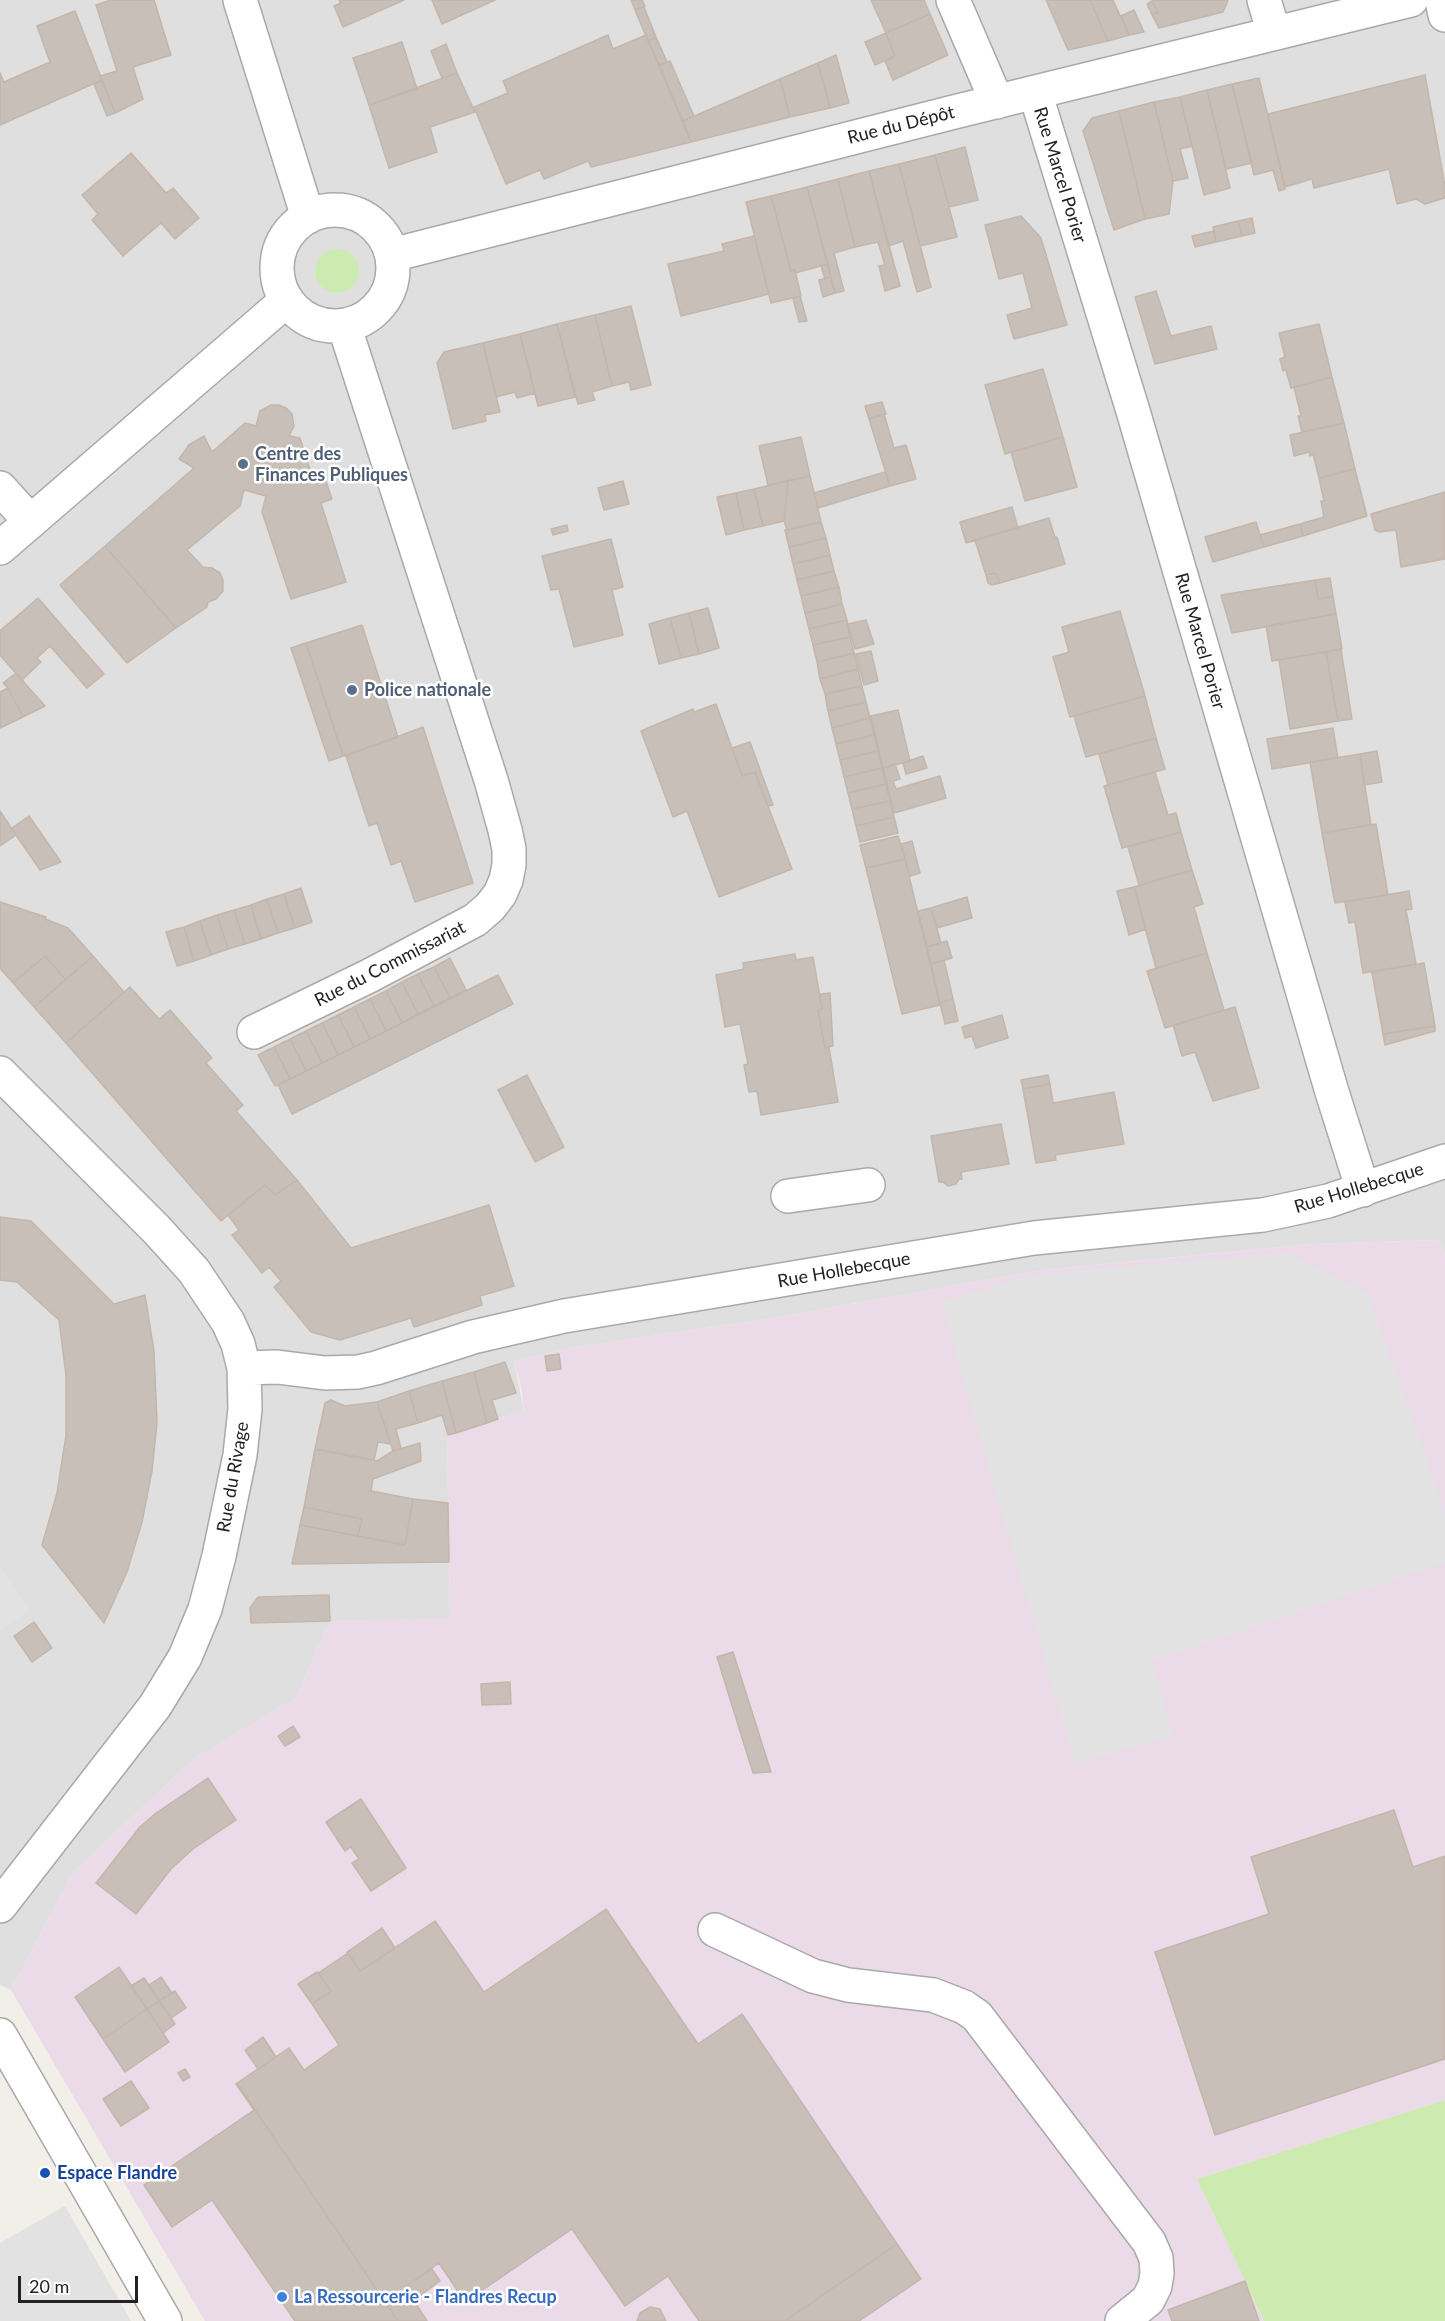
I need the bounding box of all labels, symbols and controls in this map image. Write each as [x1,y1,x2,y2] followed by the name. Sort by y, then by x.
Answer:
[845,101,957,149] street label: Rue du Dépôt
[1029,104,1091,246] street label: Rue Marcel Porier
[255,443,408,486] place label: Centre des Finances Publiques
[236,457,250,471] marker: Centre des Finances Publiques
[1170,570,1230,712] street label: Rue Marcel Porier
[364,679,491,701] place label: Police nationale
[345,683,359,697] marker: Police nationale
[311,917,469,1011] street label: Rue du Commissariat
[1292,1158,1426,1218] street label: Rue Hollebecque
[776,1248,912,1292] street label: Rue Hollebecque
[213,1420,253,1534] street label: Rue du Rivage
[57,2162,177,2184] place label: Espace Flandre
[38,2166,52,2180] marker: Espace Flandre
[21,2264,141,2302] scale bar
[29,2275,69,2297] text: 20 m
[294,2286,557,2308] place label: La Ressourcerie - Flandres Recup
[275,2290,289,2304] marker: La Ressourcerie - Flandres Recup

